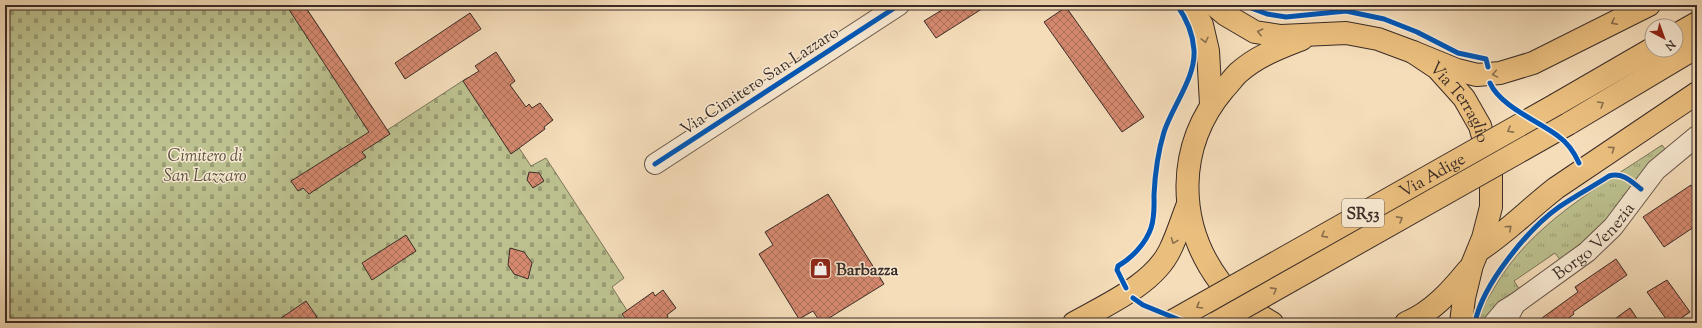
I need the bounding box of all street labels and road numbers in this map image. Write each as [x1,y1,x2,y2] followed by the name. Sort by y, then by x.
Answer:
[676,21,844,142] street label: Via Cimitero San Lazzaro
[1423,57,1494,146] street label: Via Terraglio
[1396,148,1471,205] street label: Via Adige
[1549,198,1641,287] street label: Borgo Venezia
[1342,199,1384,227] road number: SR53

